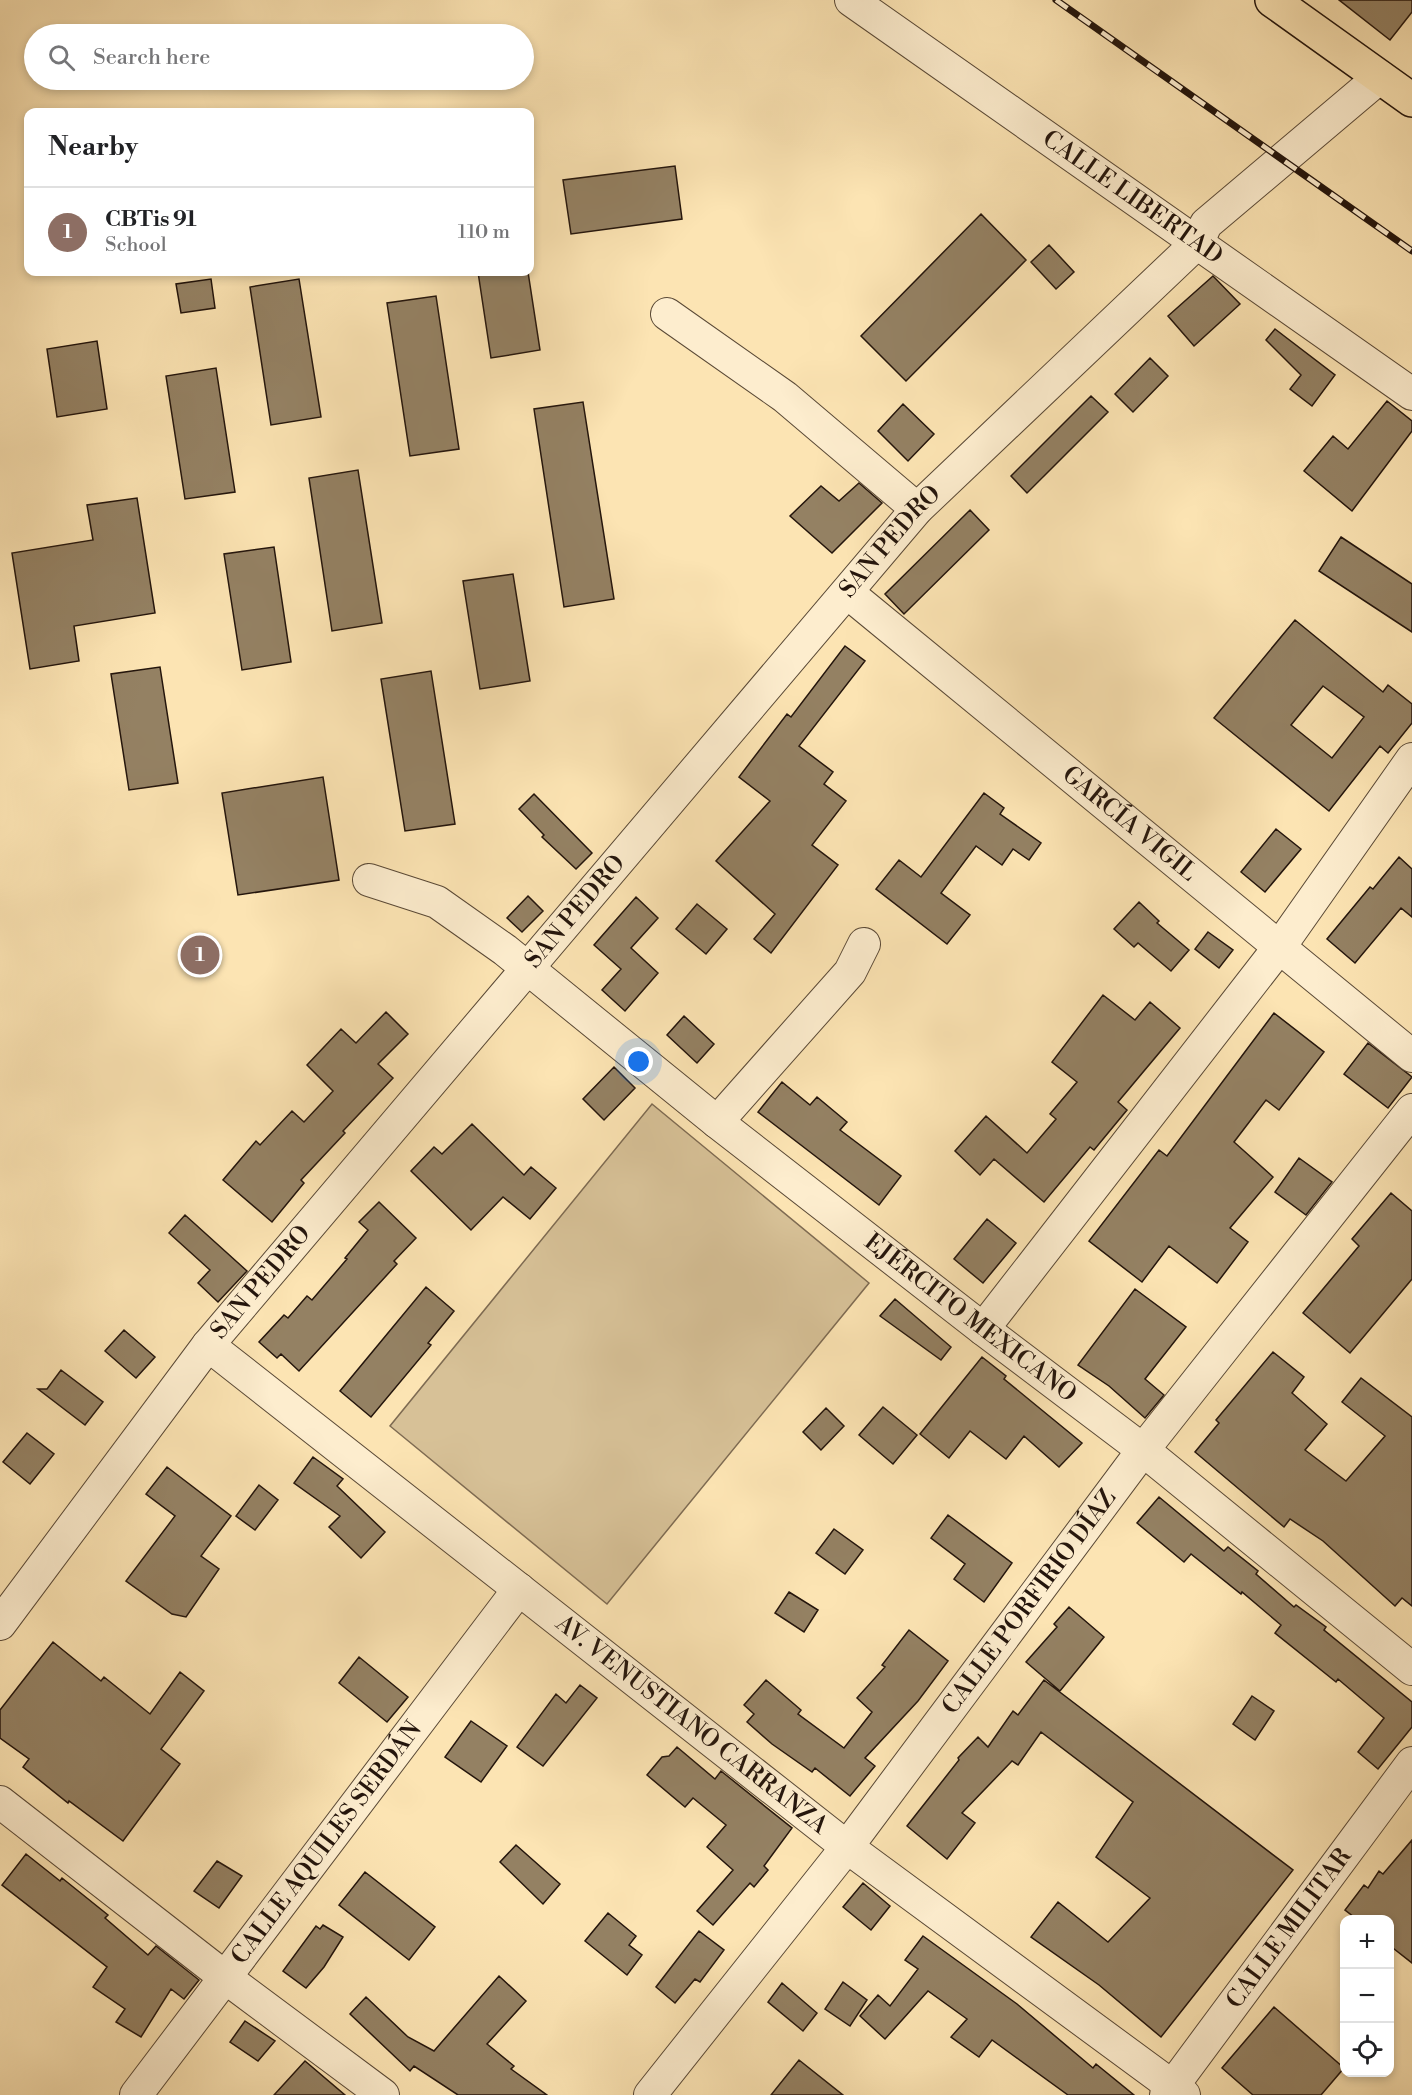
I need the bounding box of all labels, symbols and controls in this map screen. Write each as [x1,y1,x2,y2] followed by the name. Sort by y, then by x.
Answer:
[24,24,534,90] search box
[45,41,78,74] icon: search
[93,44,210,71] text: Search here
[1037,124,1228,271] street label: CALLE LIBERTAD
[48,131,138,163] text: Nearby
[105,206,197,233] text: CBTis 91
[63,220,72,245] text: 1
[458,220,510,245] text: 110 m
[105,233,167,258] text: School
[833,479,947,604] street label: SAN PEDRO
[1056,760,1203,888] street label: GARCÍA VIGIL
[519,849,632,975] street label: SAN PEDRO
[180,932,220,978] pin: 1
[624,1047,653,1076] your location
[204,1220,318,1345] street label: SAN PEDRO
[858,1227,1082,1409] street label: EJÉRCITO MEXICANO
[936,1484,1123,1721] street label: CALLE PORFIRIO DÍAZ
[549,1608,834,1841] street label: AV. VENUSTIANO CARRANZA
[225,1715,428,1971] street label: CALLE AQUILES SERDÁN
[1220,1842,1359,2015] street label: CALLE MILITAR
[1340,1915,1394,2077] map controls
[1340,1915,1394,1969] button: +
[1340,1969,1394,2023] button: −
[1340,2023,1394,2077] button: locate

